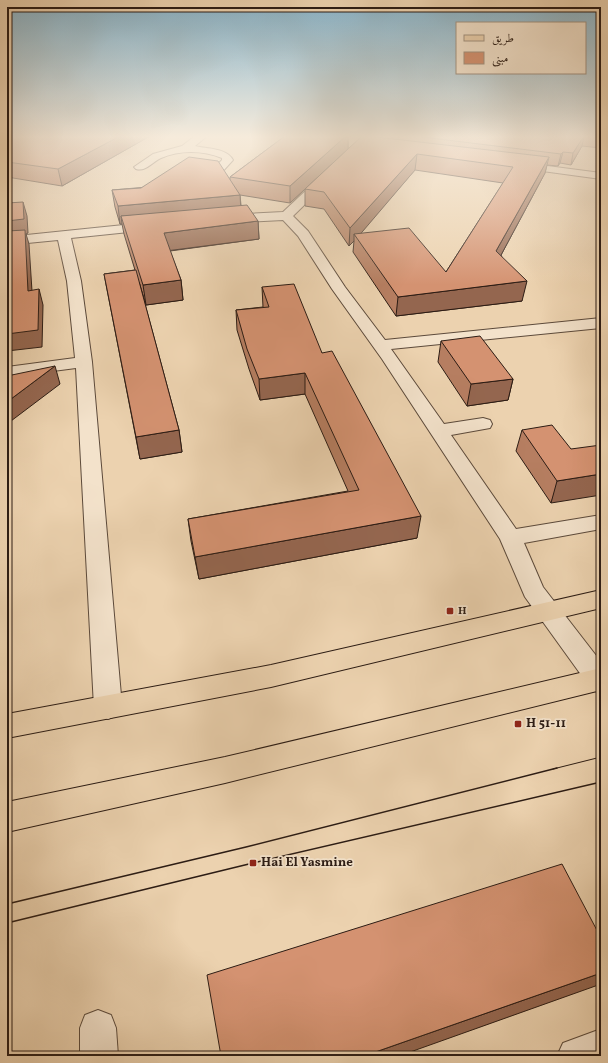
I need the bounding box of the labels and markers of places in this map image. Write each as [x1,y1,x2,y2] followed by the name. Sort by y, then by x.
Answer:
[458,604,467,619] place label: H
[445,606,455,616] marker: H
[526,715,566,733] place label: H 51-11
[513,719,523,729] marker: H 51-11
[261,854,353,872] place label: Hai El Yasmine
[248,858,258,868] marker: Hai El Yasmine

